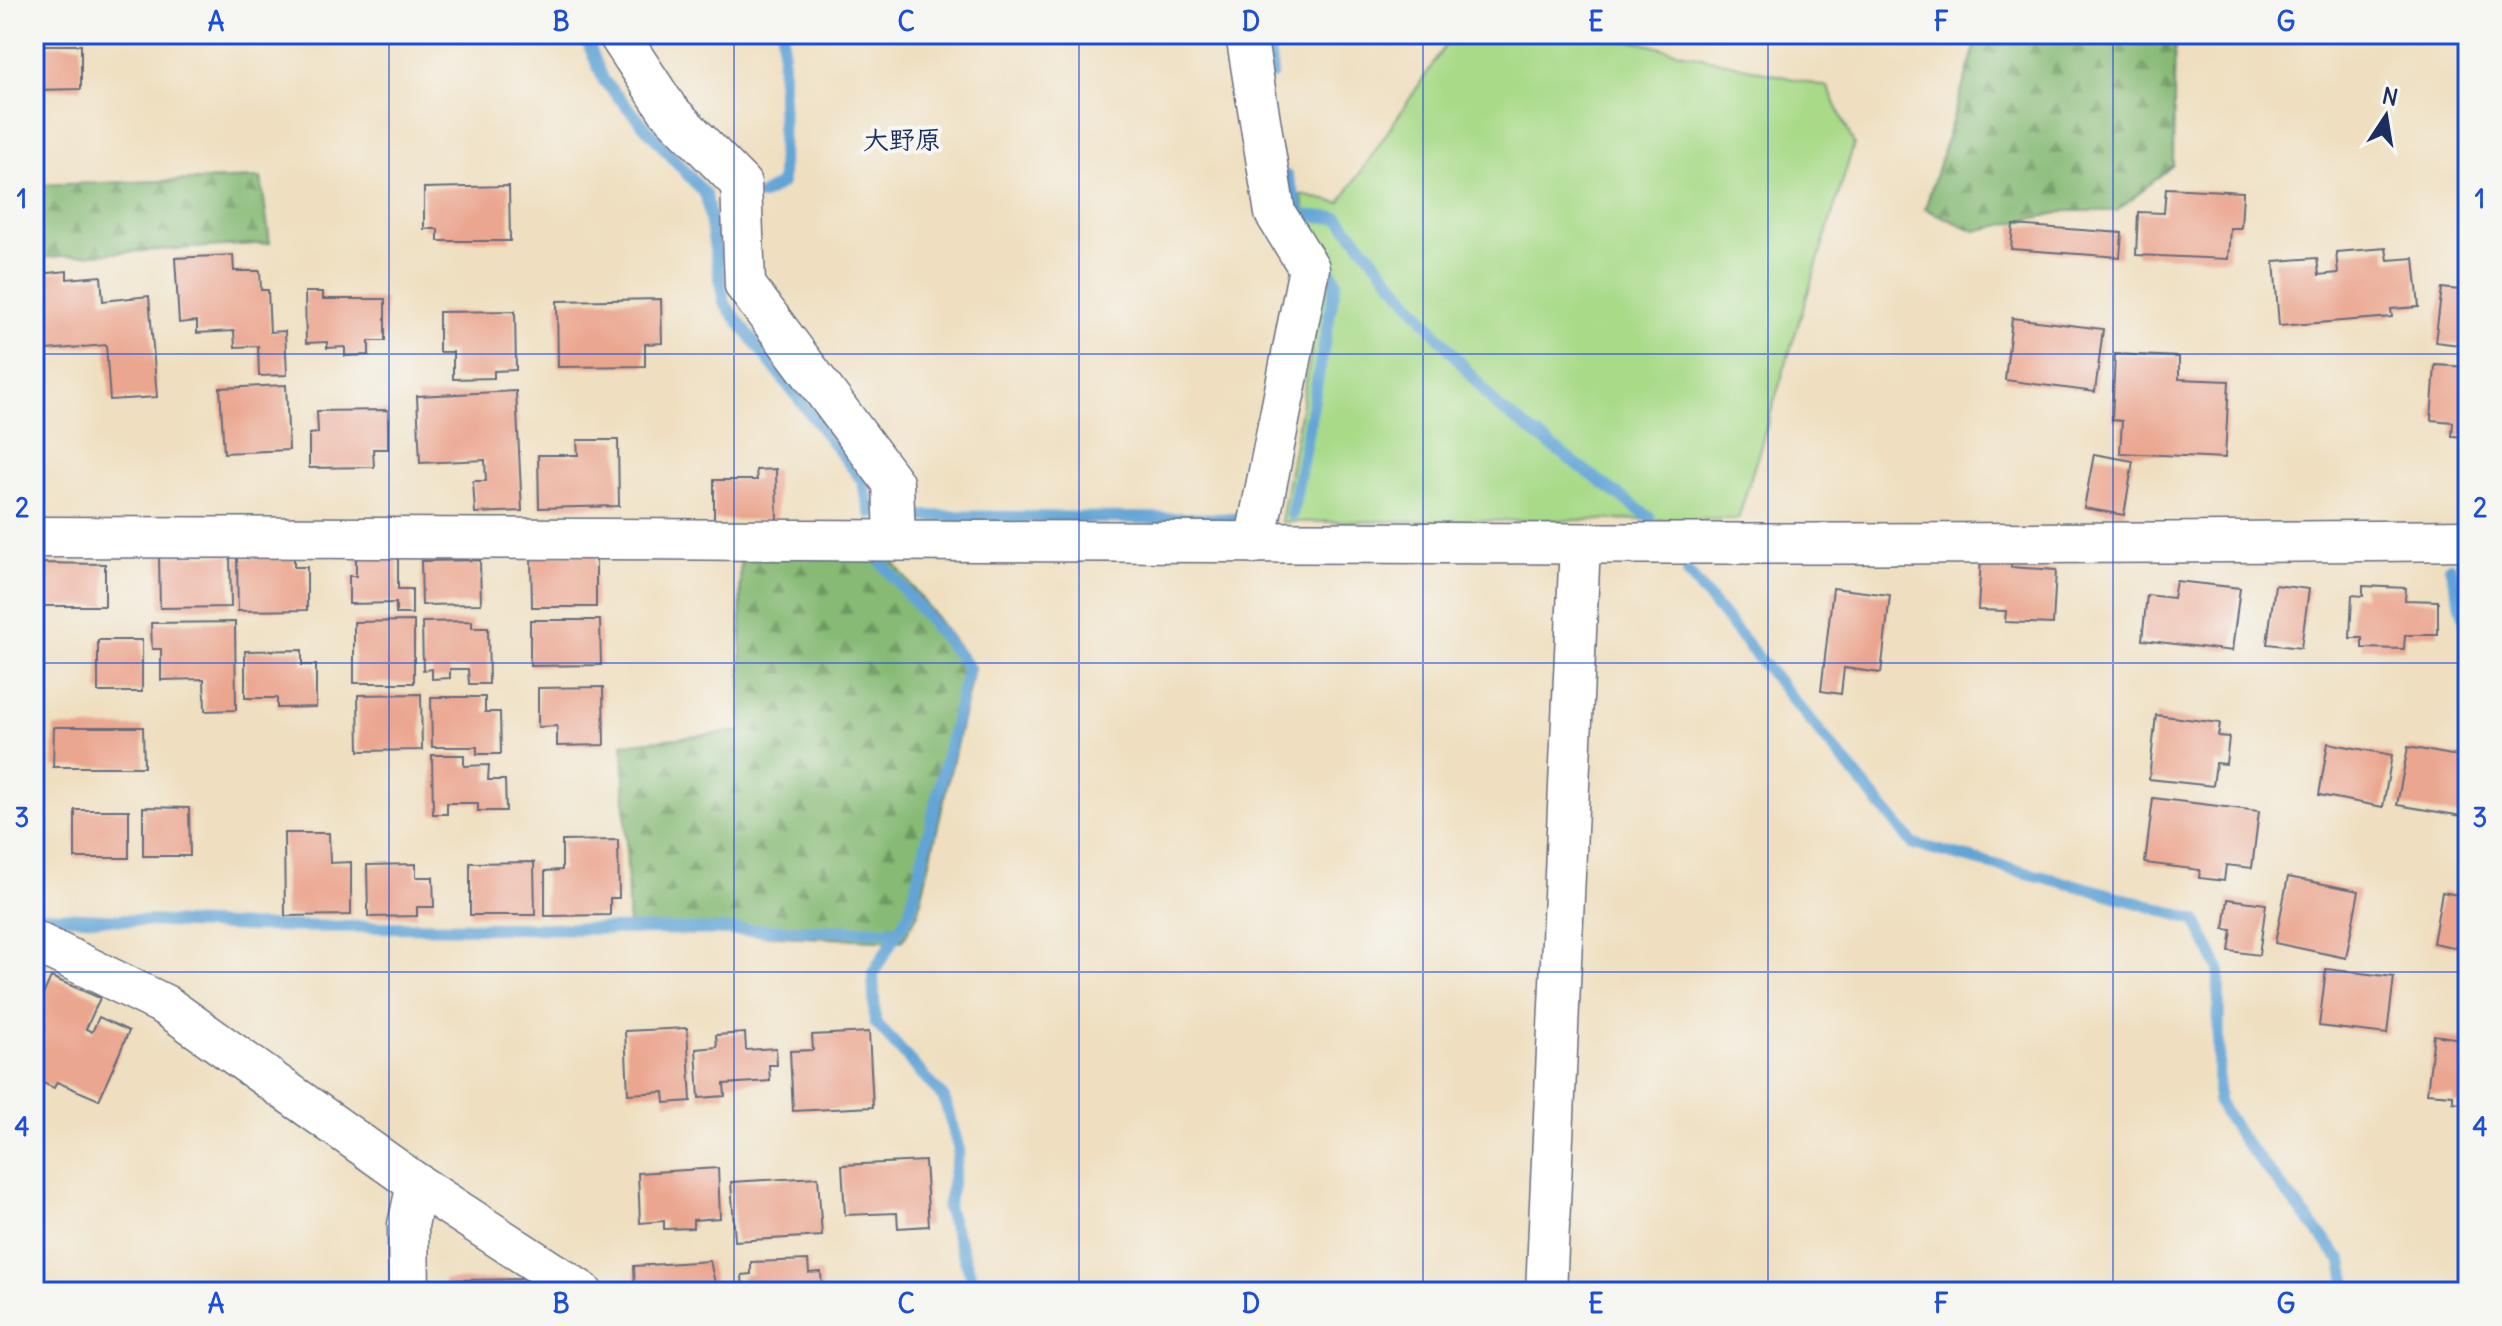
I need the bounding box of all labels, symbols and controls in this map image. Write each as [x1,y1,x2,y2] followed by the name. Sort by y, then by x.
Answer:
[208,5,225,38] text: A
[552,5,570,38] text: B
[897,5,915,38] text: C
[1242,5,1260,38] text: D
[1588,5,1604,38] text: E
[1934,5,1949,38] text: F
[2277,5,2296,38] text: G
[2346,76,2426,156] north arrow
[2380,81,2401,112] text: N
[863,123,941,156] district label: 大野原
[17,182,27,215] text: 1
[2475,182,2485,215] text: 1
[15,491,29,524] text: 2
[2473,491,2487,524] text: 2
[15,801,29,834] text: 3
[2473,801,2487,834] text: 3
[14,1110,30,1143] text: 4
[2472,1110,2488,1143] text: 4
[208,1287,225,1320] text: A
[552,1287,570,1320] text: B
[897,1287,915,1320] text: C
[1242,1287,1260,1320] text: D
[1588,1287,1604,1320] text: E
[1934,1287,1949,1320] text: F
[2277,1287,2296,1320] text: G

